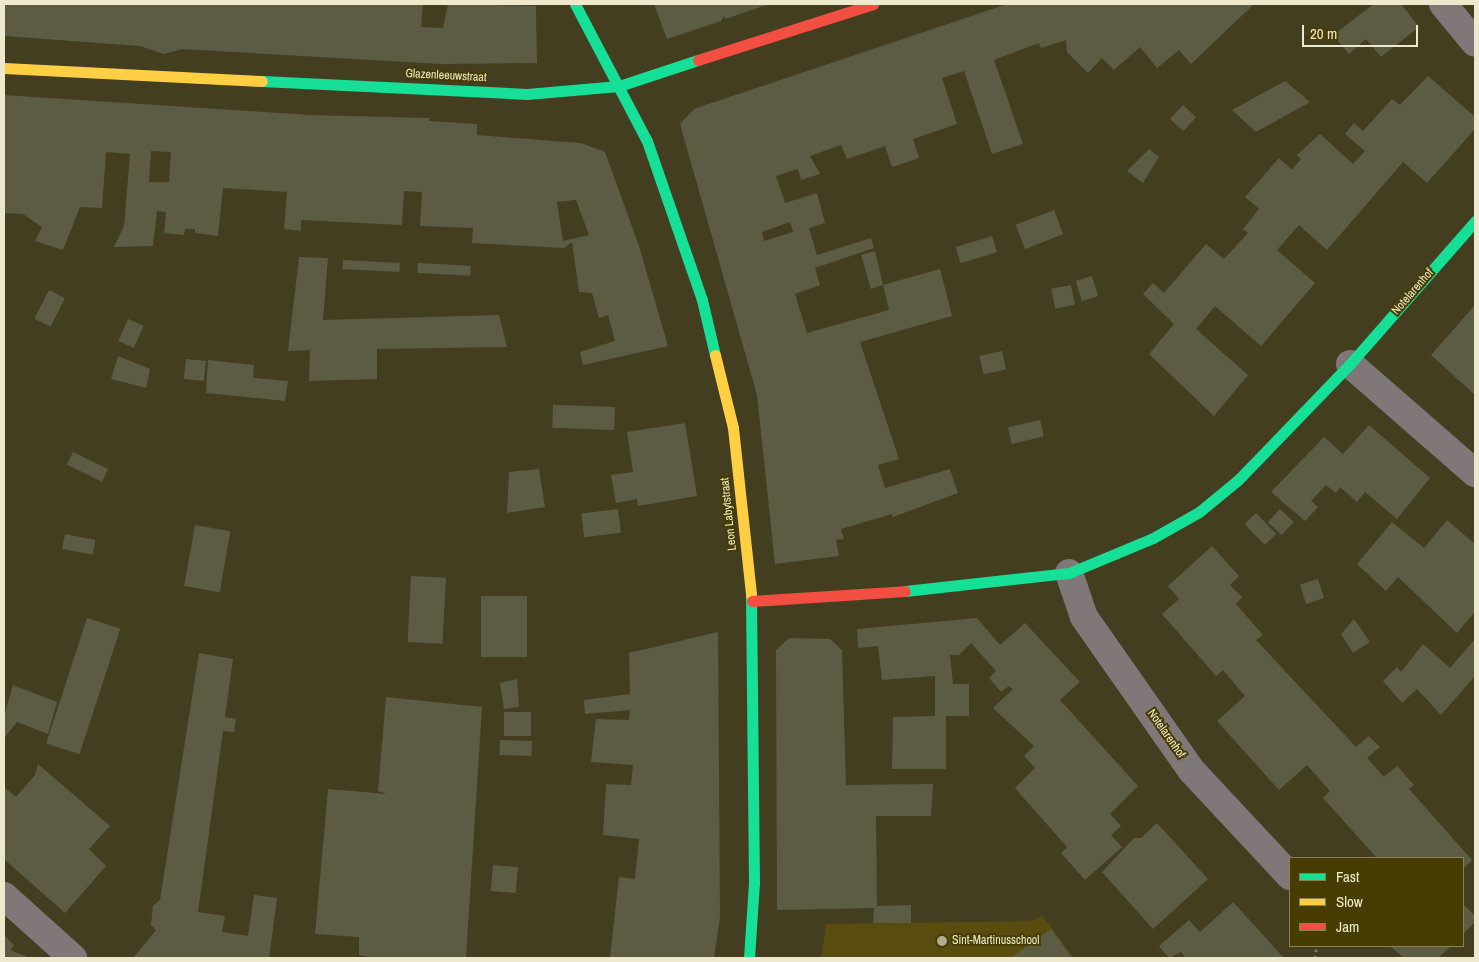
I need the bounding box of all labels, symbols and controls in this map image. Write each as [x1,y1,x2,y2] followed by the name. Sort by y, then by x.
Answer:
[1304,15,1420,47] scale bar
[1310,23,1337,44] text: 20 m
[405,67,487,85] street label: Glazenleeuwstraat
[1389,266,1437,318] street label: Notelarenhof
[718,477,740,551] street label: Leon Labytstraat
[1144,707,1188,761] street label: Notelarenhof
[1289,857,1464,947] legend
[1336,866,1359,887] text: Fast
[1336,891,1363,912] text: Slow
[1336,916,1359,937] text: Jam
[952,934,1040,948] place label: Sint-Martinusschool
[936,935,948,947] marker: Sint-Martinusschool

